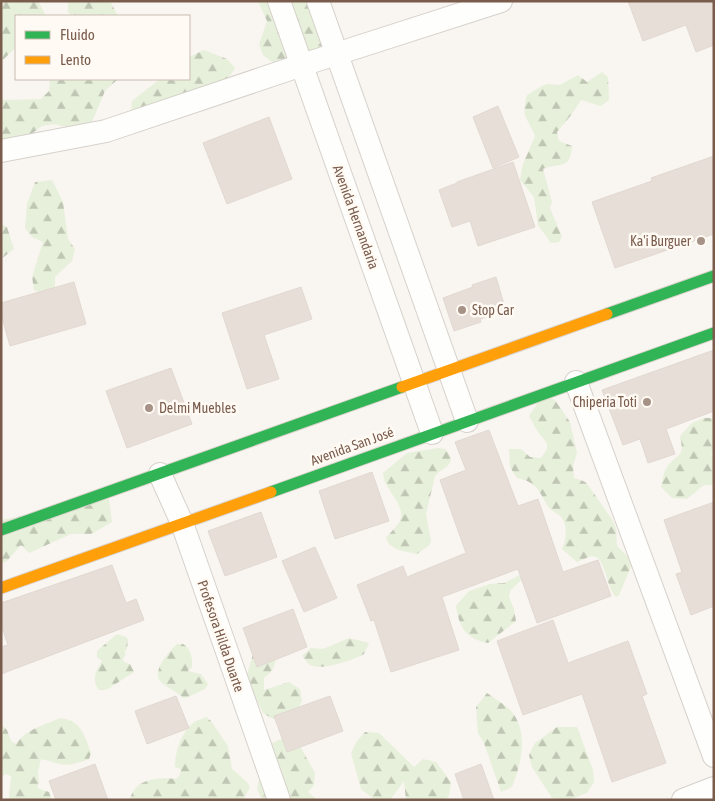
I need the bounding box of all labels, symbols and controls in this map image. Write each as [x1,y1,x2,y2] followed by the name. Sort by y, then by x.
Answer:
[15,15,190,80] legend
[60,26,95,43] text: Fluido
[60,51,91,68] text: Lento
[330,163,382,271] street label: Avenida Hernandaria
[630,233,692,249] place label: Ka'i Burguer
[695,235,707,247] marker: Ka'i Burguer
[472,302,515,318] place label: Stop Car
[456,304,468,316] marker: Stop Car
[573,394,637,410] place label: Chiperia Toti
[641,396,653,408] marker: Chiperia Toti
[159,400,236,416] place label: Delmi Muebles
[143,402,155,414] marker: Delmi Muebles
[308,424,396,468] street label: Avenida San José
[194,578,248,694] street label: Profesora Hilda Duarte

